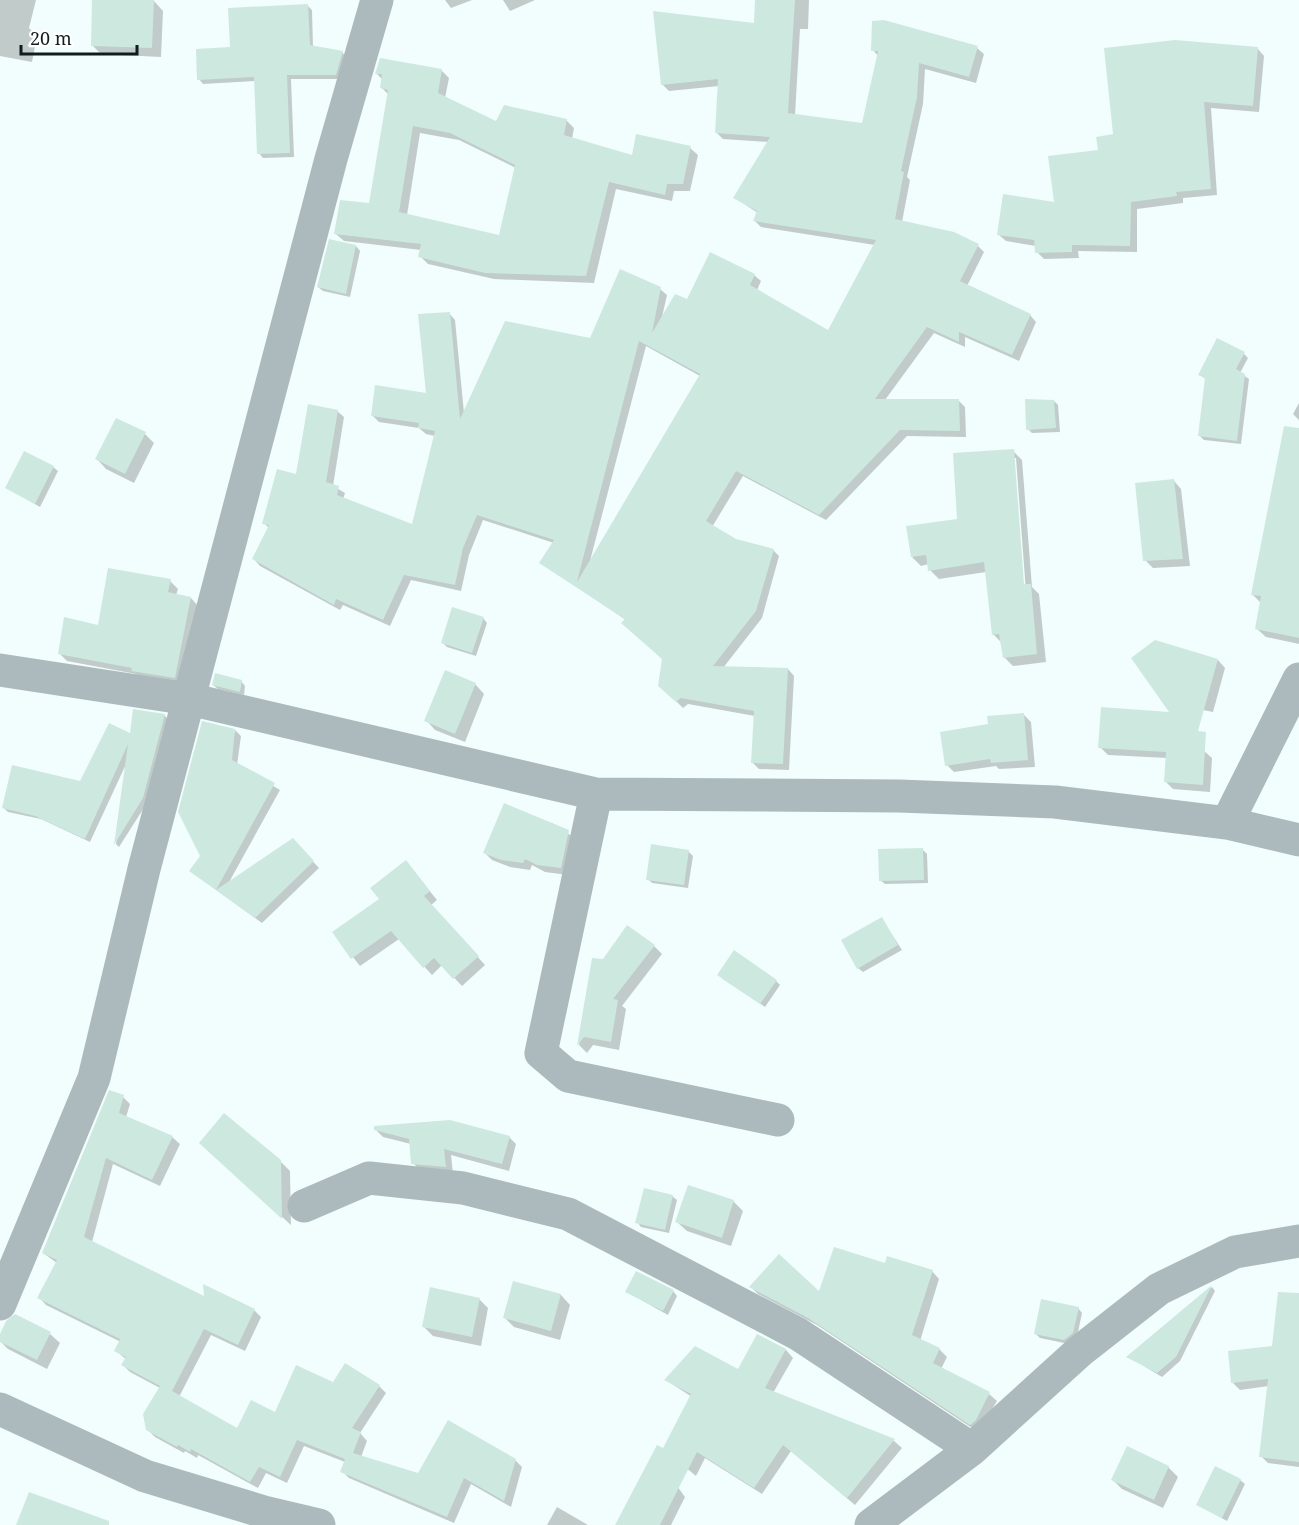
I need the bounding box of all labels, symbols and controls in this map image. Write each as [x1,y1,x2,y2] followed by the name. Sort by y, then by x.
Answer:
[21,18,136,56] scale bar
[30,26,72,50] text: 20 m

